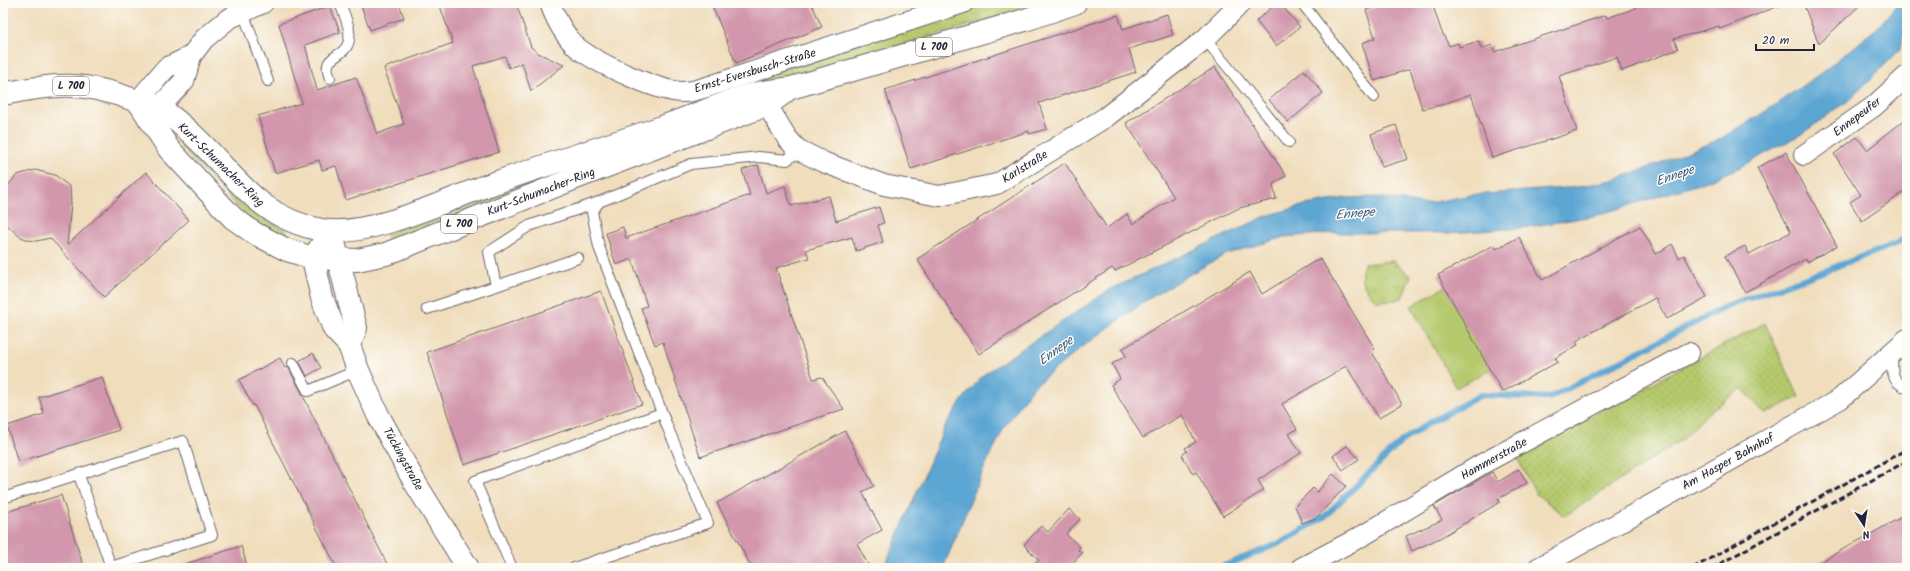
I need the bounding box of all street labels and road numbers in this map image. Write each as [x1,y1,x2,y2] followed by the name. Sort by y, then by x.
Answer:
[916,38,952,56] road number: L 700
[692,43,819,99] street label: Ernst-Eversbusch-Straße
[53,77,89,95] road number: L 700
[1829,92,1886,141] street label: Ennepeufer
[173,118,269,212] street label: Kurt-Schumacher-Ring
[998,145,1052,189] street label: Karlstraße
[484,162,598,221] street label: Kurt-Schumacher-Ring
[441,215,477,233] road number: L 700
[378,424,429,495] street label: Tückingstraße
[1678,428,1779,495] street label: Am Hasper Bahnhof
[1457,432,1531,485] street label: Hammerstraße

